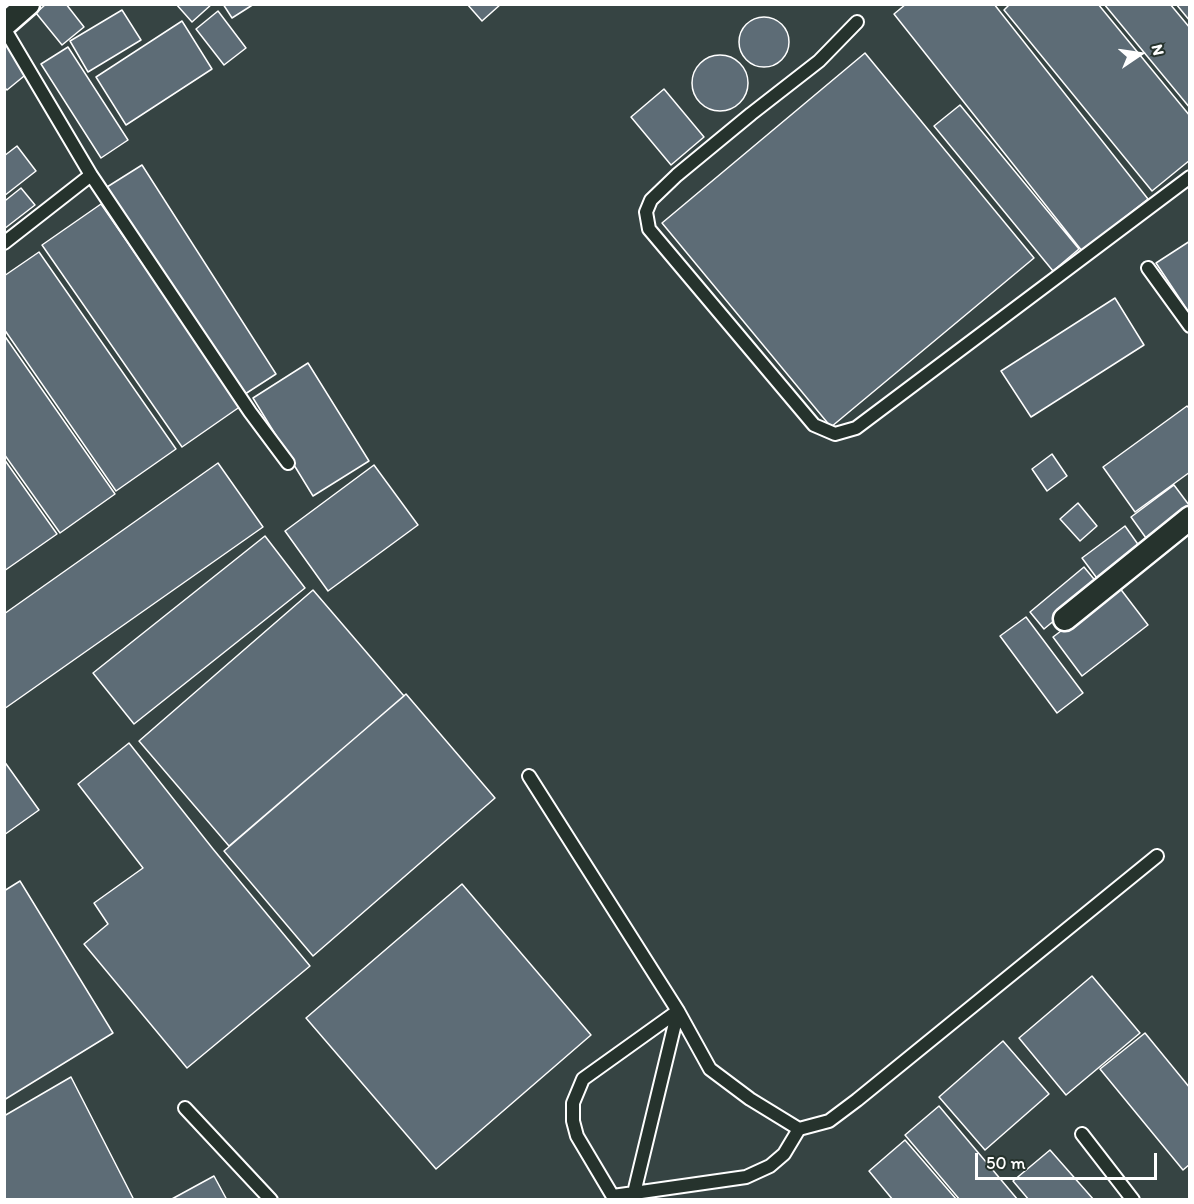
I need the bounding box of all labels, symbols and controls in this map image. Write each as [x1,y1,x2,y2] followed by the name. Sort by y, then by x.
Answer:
[1110,24,1170,84] north arrow
[1148,42,1168,57] text: N
[978,1141,1160,1179] scale bar
[986,1152,1026,1174] text: 50 m

